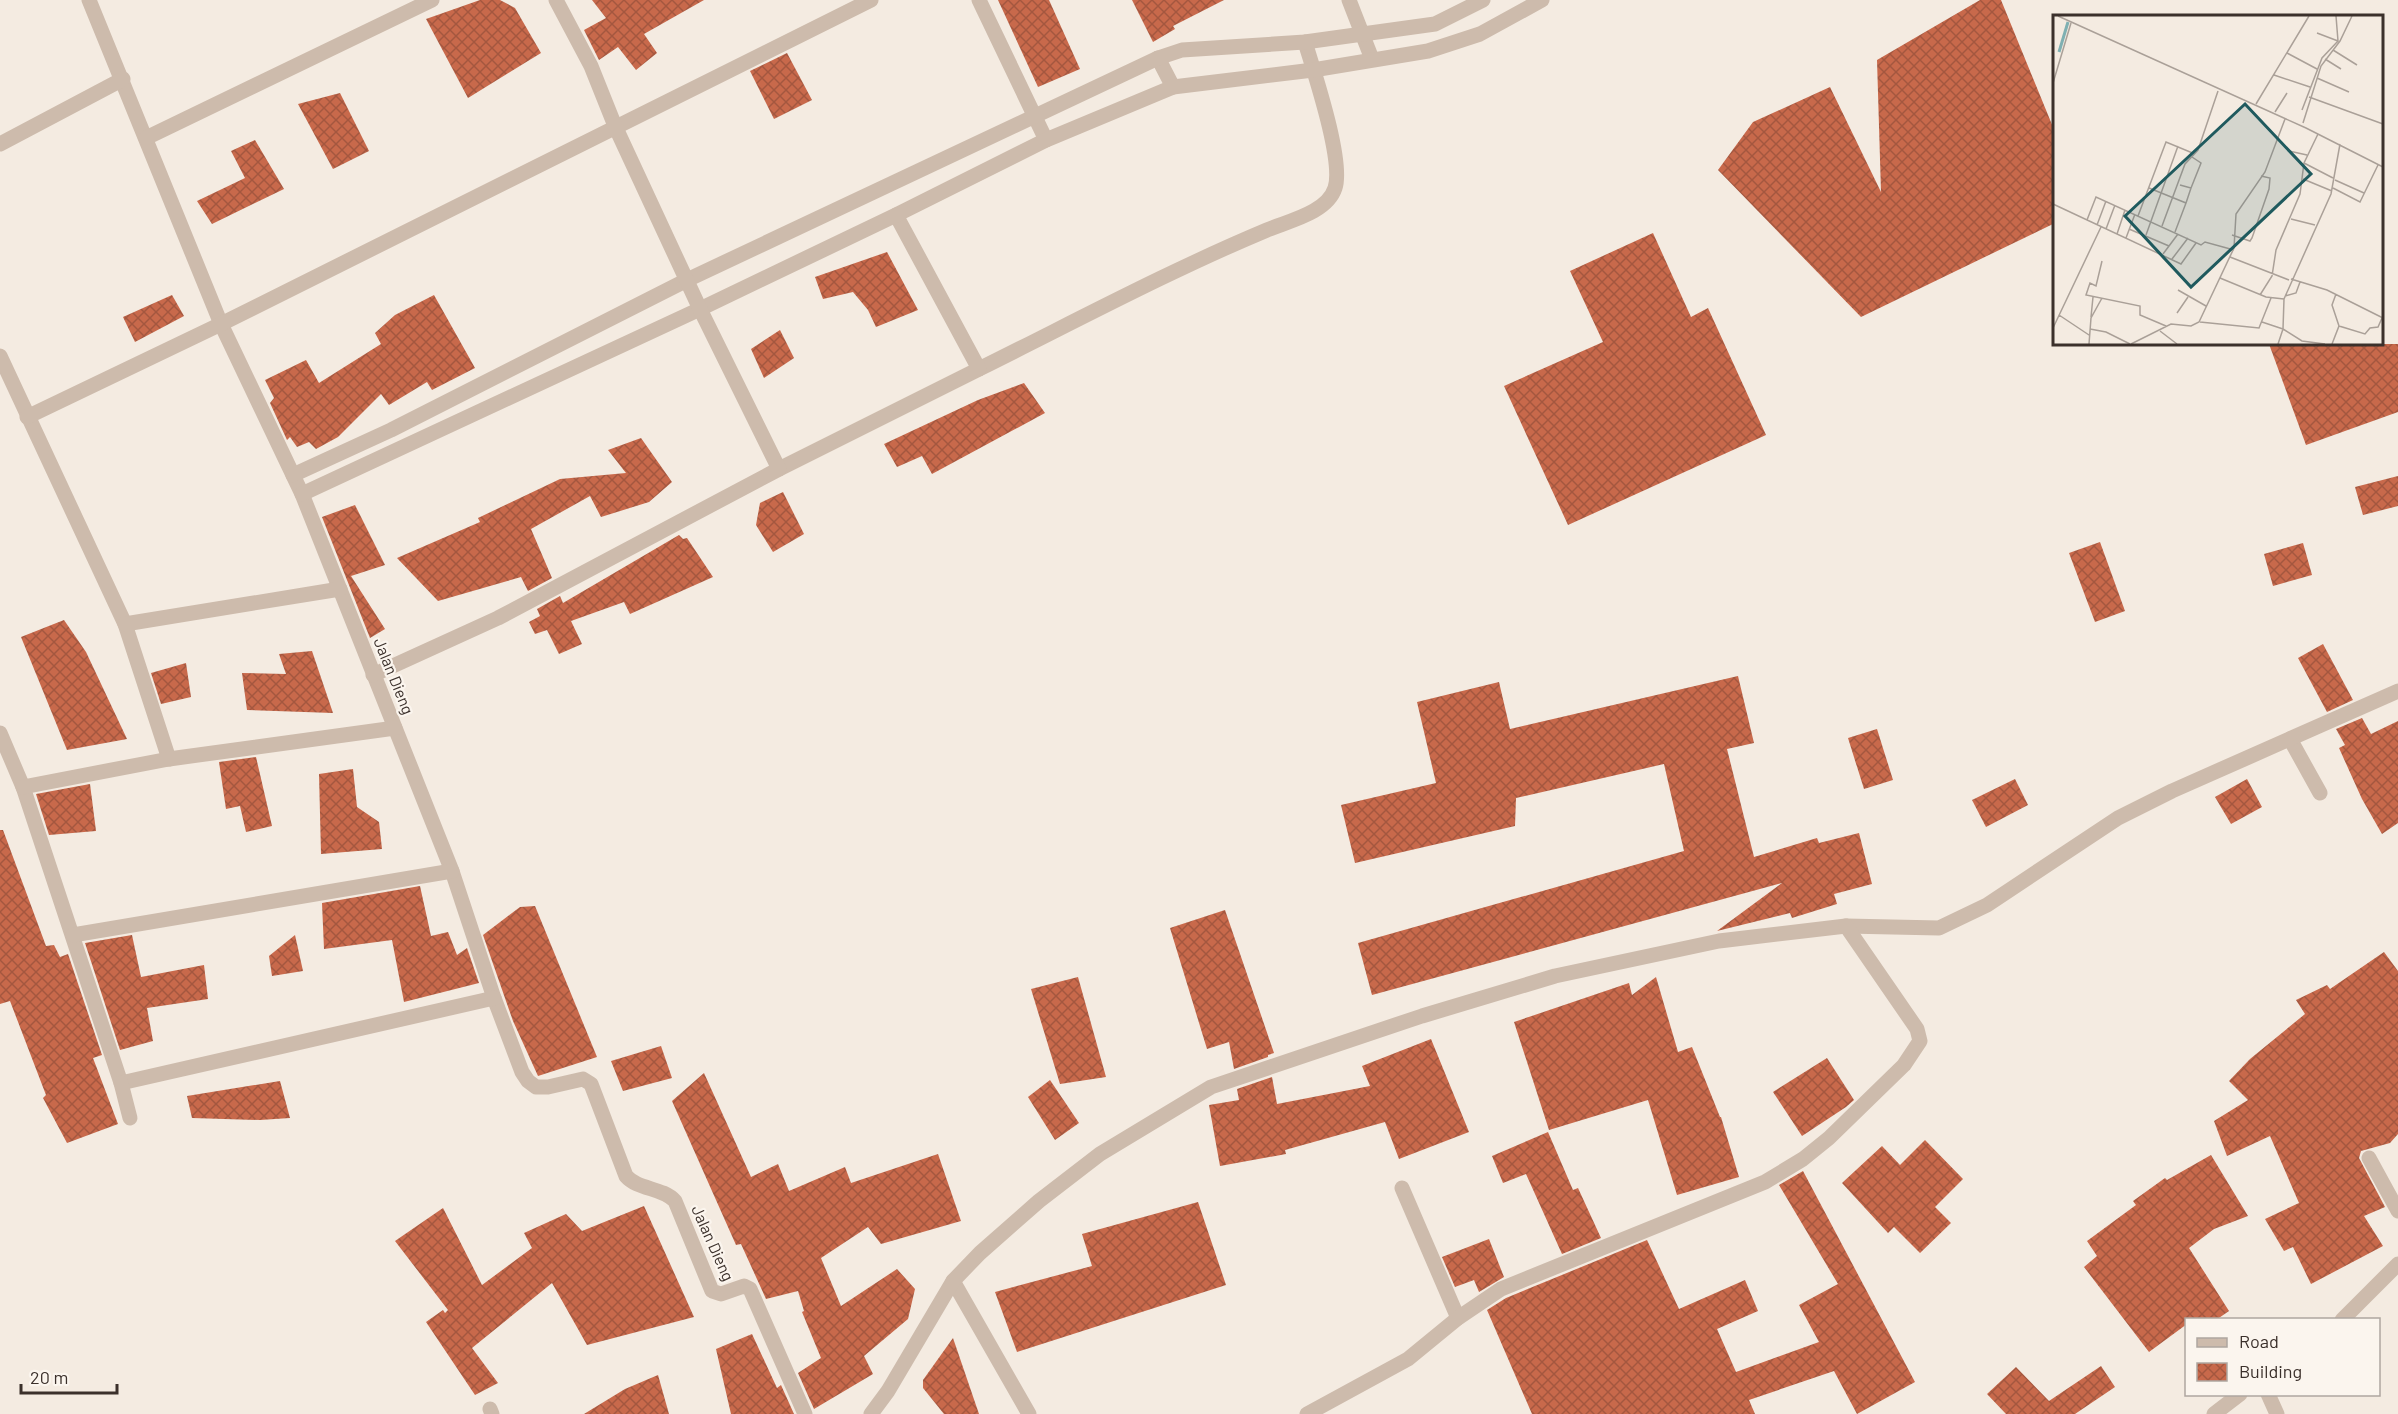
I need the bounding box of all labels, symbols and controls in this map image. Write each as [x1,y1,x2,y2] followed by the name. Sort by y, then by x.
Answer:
[2053,15,2383,345] inset map
[371,635,418,717] street label: Jalan Dieng
[688,1202,739,1284] street label: Jalan Dieng
[2185,1318,2380,1396] legend
[2239,1330,2279,1352] text: Road
[21,1357,117,1395] scale bar
[2239,1360,2302,1382] text: Building
[30,1366,68,1388] text: 20 m

